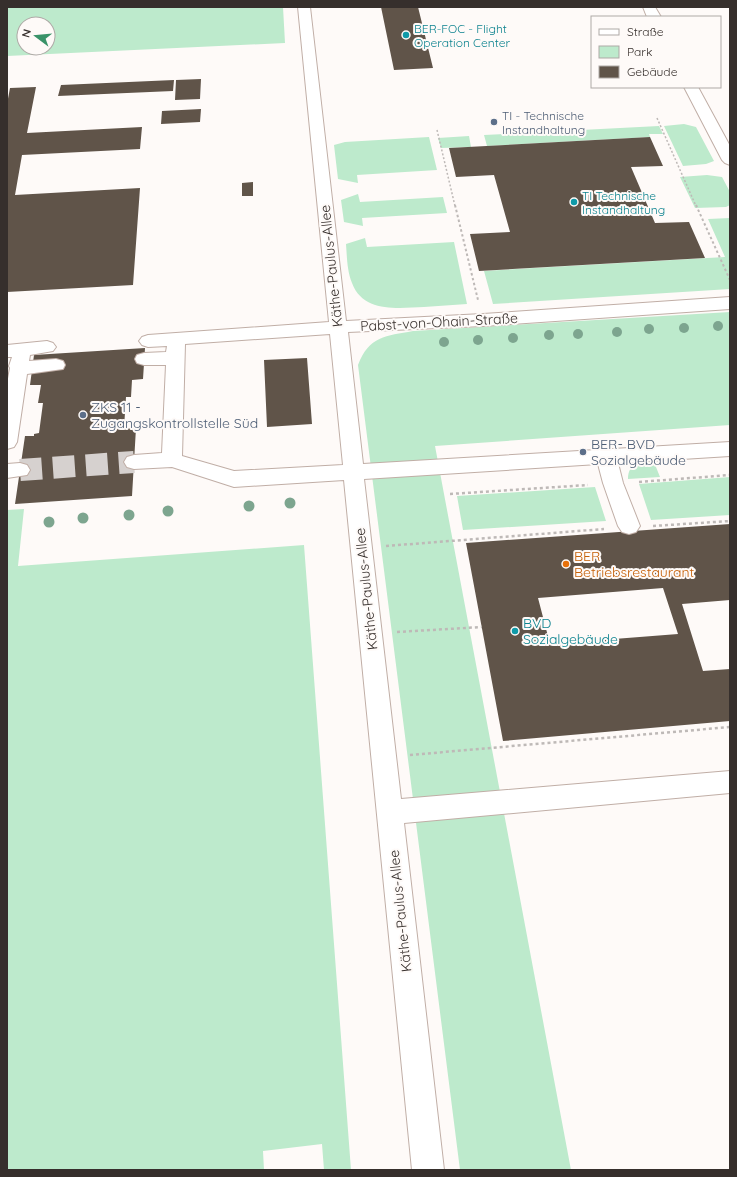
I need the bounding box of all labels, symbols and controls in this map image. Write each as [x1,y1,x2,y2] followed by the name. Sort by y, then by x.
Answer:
[16,16,56,56] north arrow
[591,16,721,88] legend
[414,21,510,50] place label: BER-FOC - Flight Operation Center
[627,24,664,39] text: Straße
[19,27,34,39] text: N
[401,30,411,40] marker: BER-FOC - Flight Operation Center
[627,44,652,59] text: Park
[627,64,678,79] text: Gebäude
[502,108,585,137] place label: TI - Technische Instandhaltung
[489,117,499,127] marker: TI - Technische Instandhaltung
[582,188,665,217] place label: TI Technische Instandhaltung
[569,197,579,207] marker: TI Technische Instandhaltung
[316,204,346,328] street label: Käthe-Paulus-Allee
[360,309,518,335] street label: Pabst-von-Ohain-Straße
[91,398,258,432] place label: ZKS 11 - Zugangskontrollstelle Süd
[78,410,88,420] marker: ZKS 11 - Zugangskontrollstelle Süd
[591,435,686,469] place label: BER- BVD Sozialgebäude
[578,447,588,457] marker: BER- BVD Sozialgebäude
[351,527,381,651] street label: Käthe-Paulus-Allee
[574,547,695,581] place label: BER Betriebsrestaurant
[561,559,571,569] marker: BER Betriebsrestaurant
[523,614,618,648] place label: BVD Sozialgebäude
[510,626,520,636] marker: BVD Sozialgebäude
[385,849,415,973] street label: Käthe-Paulus-Allee

